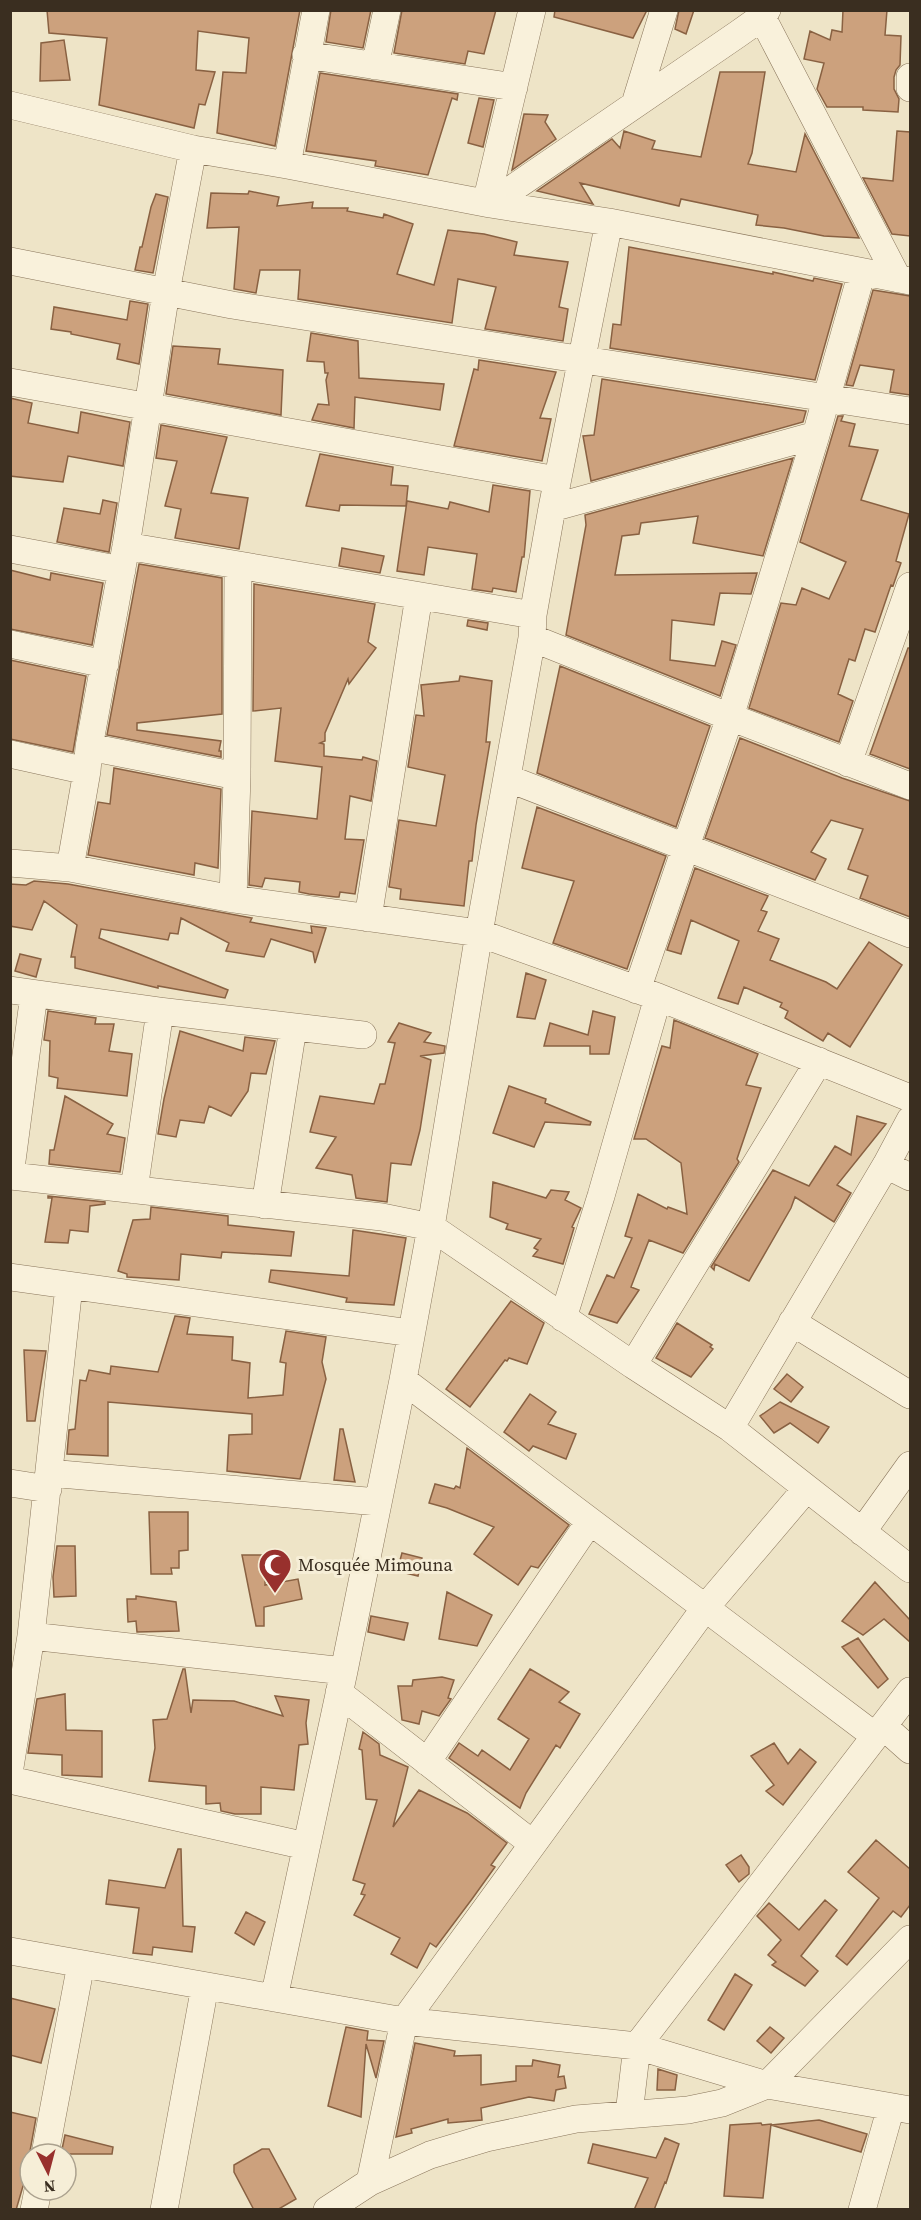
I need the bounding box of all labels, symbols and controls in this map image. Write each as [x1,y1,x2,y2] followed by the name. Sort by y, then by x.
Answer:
[257,1547,293,1594] mosque icon: Mosquée Mimouna
[298,1552,453,1577] place label: Mosquée Mimouna
[18,2142,78,2202] north arrow
[42,2175,57,2199] text: N

